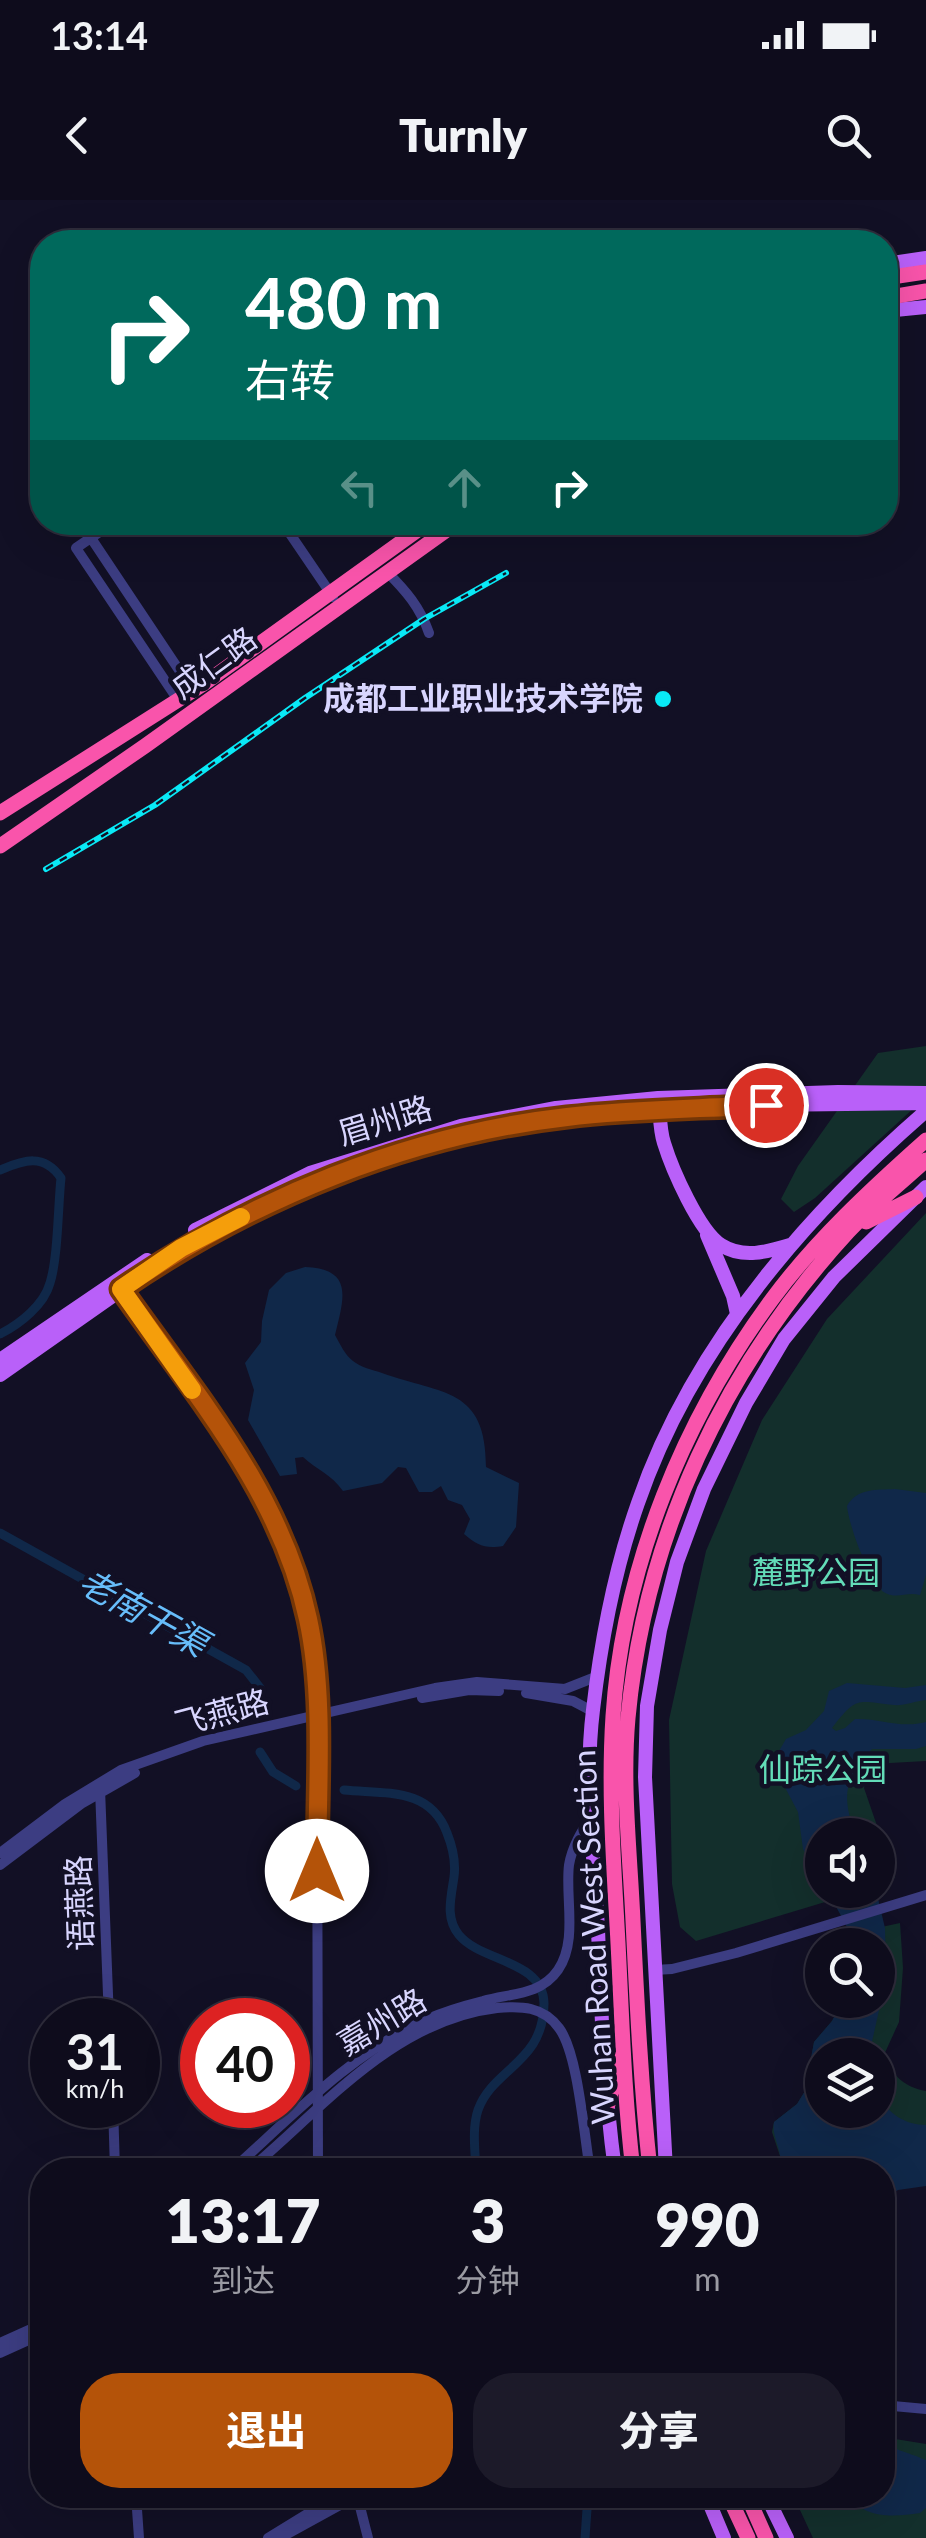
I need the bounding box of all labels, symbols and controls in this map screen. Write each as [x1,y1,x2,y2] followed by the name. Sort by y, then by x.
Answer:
[50,12,148,58] text: 13:14
[50,108,105,163] icon: back
[399,108,527,162] text: Turnly
[821,108,876,163] icon: search
[245,260,442,344] text: 480 m
[80,270,210,400] icon: right
[245,353,335,407] text: 右转
[332,460,387,515] icon: left
[437,460,492,515] icon: ahead
[542,460,597,515] icon: right
[163,618,263,706] street label: 成仁路
[323,678,643,717] place label: 成都工业职业技术学院
[652,688,674,710] marker: 成都工业职业技术学院
[724,1063,809,1148] pin
[739,1078,794,1133] icon: arrive
[333,1087,436,1152] street label: 眉州路
[752,1552,880,1591] park label: 麓野公园
[73,1559,220,1666] water label: 老南干渠
[170,1680,273,1743] street label: 飞燕路
[563,1749,622,2125] street label: Wuhan Road West Section
[759,1749,887,1788] park label: 仙踪公园
[805,1818,895,2128] map controls
[805,1818,895,1908] button: sound
[265,1819,369,1923] position arrow
[57,1854,100,1952] street label: 语燕路
[805,1928,895,2018] button: search
[330,1979,432,2062] street label: 嘉州路
[180,1998,310,2128] speed limit sign: 40
[66,2021,124,2081] text: 31
[805,2038,895,2128] button: layers
[66,2073,124,2103] text: km/h
[165,2184,320,2256] text: 13:17
[470,2184,505,2256] text: 3
[655,2188,760,2260] text: 990
[694,2259,721,2298] text: m
[211,2260,275,2299] text: 到达
[456,2260,520,2299] text: 分钟
[80,2373,453,2488] button: 退出
[473,2373,845,2488] button: 分享

